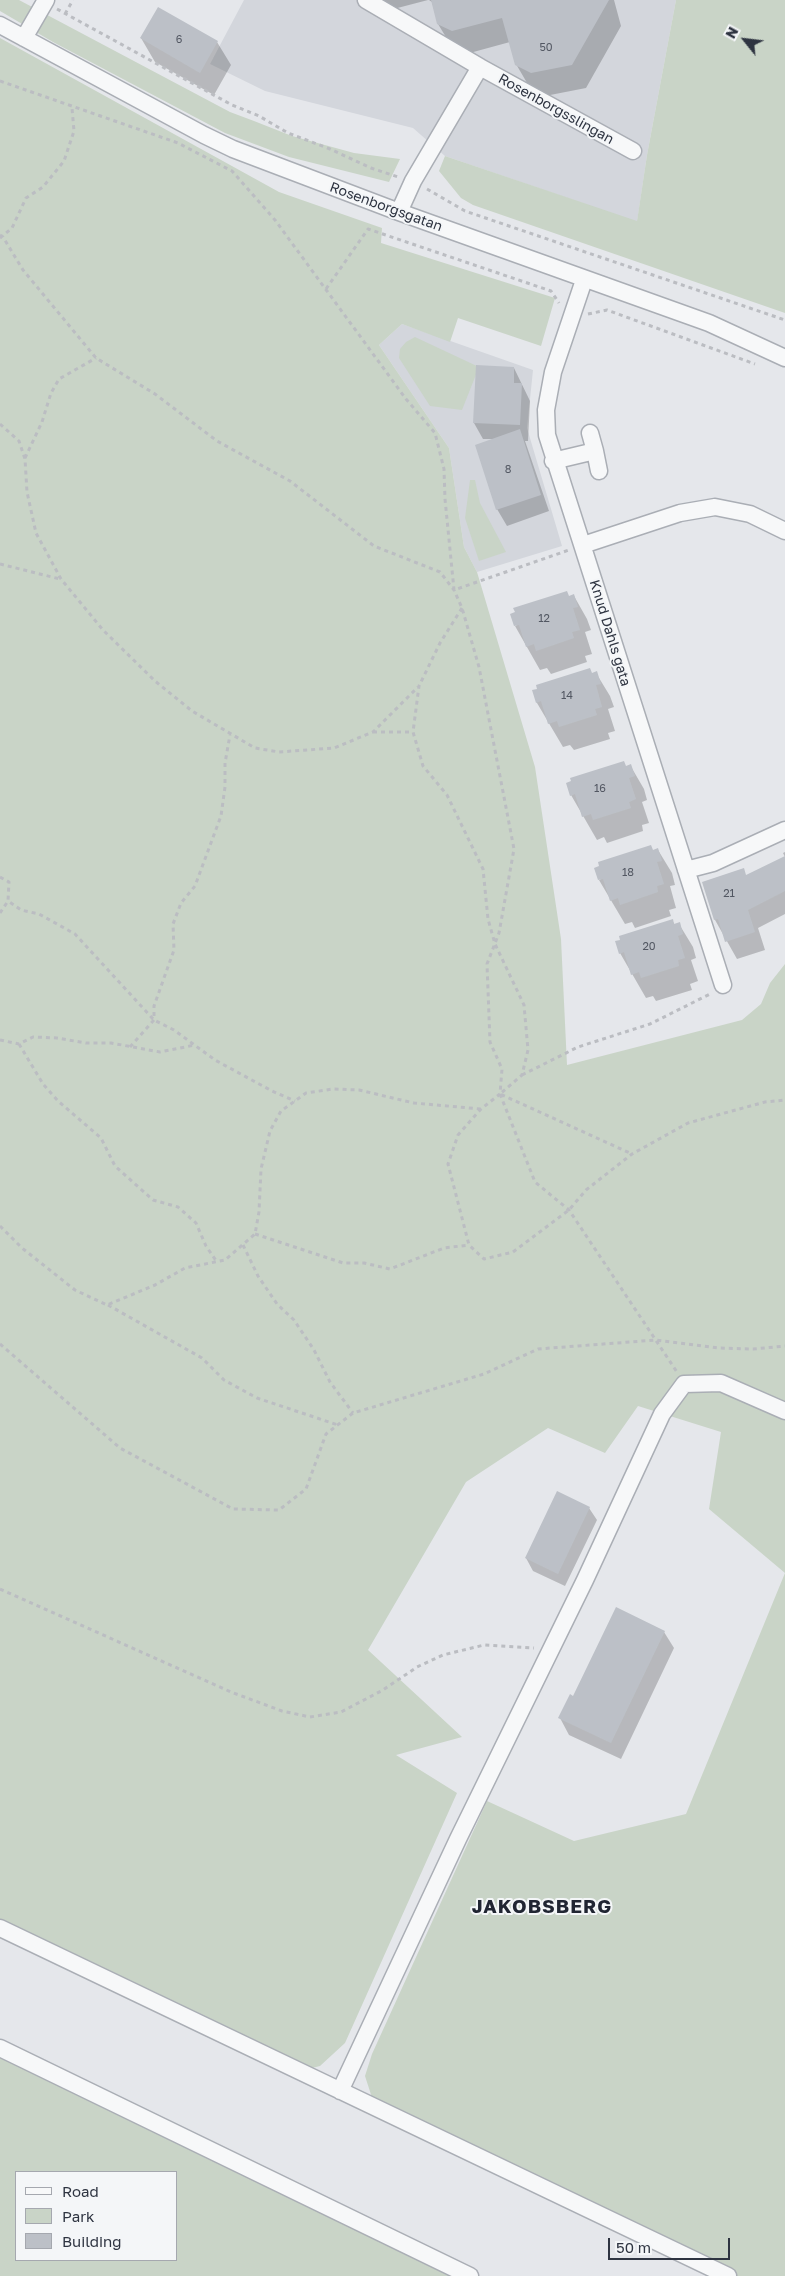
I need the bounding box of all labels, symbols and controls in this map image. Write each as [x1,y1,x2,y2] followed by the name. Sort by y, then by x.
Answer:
[720,15,770,65] north arrow
[721,24,741,41] text: N
[176,33,182,47] house number: 6
[539,41,553,55] house number: 50
[495,70,617,148] street label: Rosenborgsslingan
[327,179,445,235] street label: Rosenborgsgatan
[505,463,511,477] house number: 8
[586,578,634,688] street label: Knud Dahls gata
[538,612,550,626] house number: 12
[561,689,573,703] house number: 14
[594,782,606,796] house number: 16
[622,866,634,880] house number: 18
[723,887,735,901] house number: 21
[642,940,656,954] house number: 20
[471,1896,613,1918] district label: JAKOBSBERG
[15,2171,178,2261] legend
[62,2182,99,2200] text: Road
[62,2207,94,2225] text: Park
[610,2228,732,2260] scale bar
[62,2232,122,2250] text: Building
[616,2238,651,2256] text: 50 m

